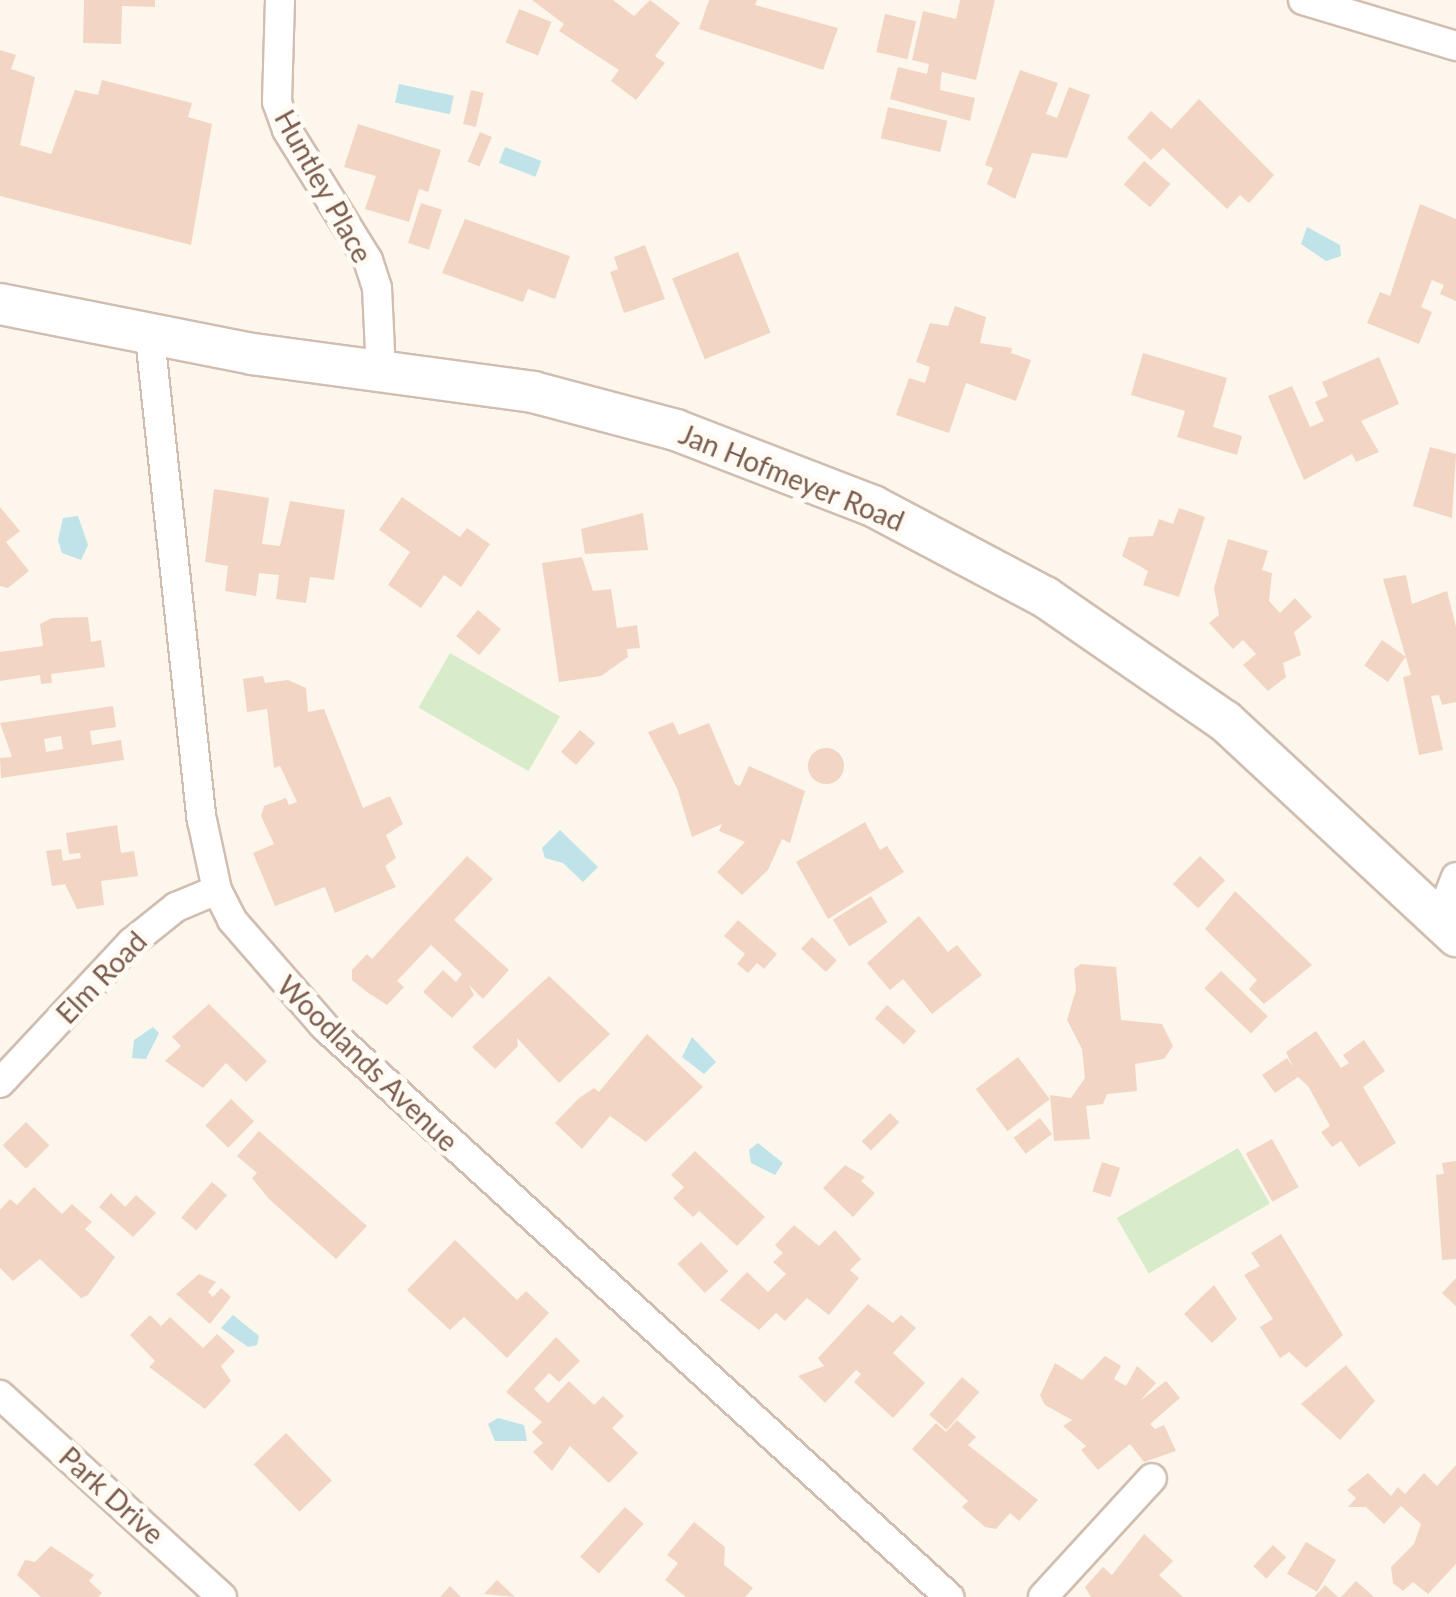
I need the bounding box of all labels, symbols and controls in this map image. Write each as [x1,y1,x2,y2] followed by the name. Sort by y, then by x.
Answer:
[268,104,380,268] street label: Huntley Place
[674,416,910,538] street label: Jan Hofmeyer Road
[49,924,153,1030] street label: Elm Road
[270,968,466,1158] street label: Woodlands Avenue
[53,1439,171,1551] street label: Park Drive

